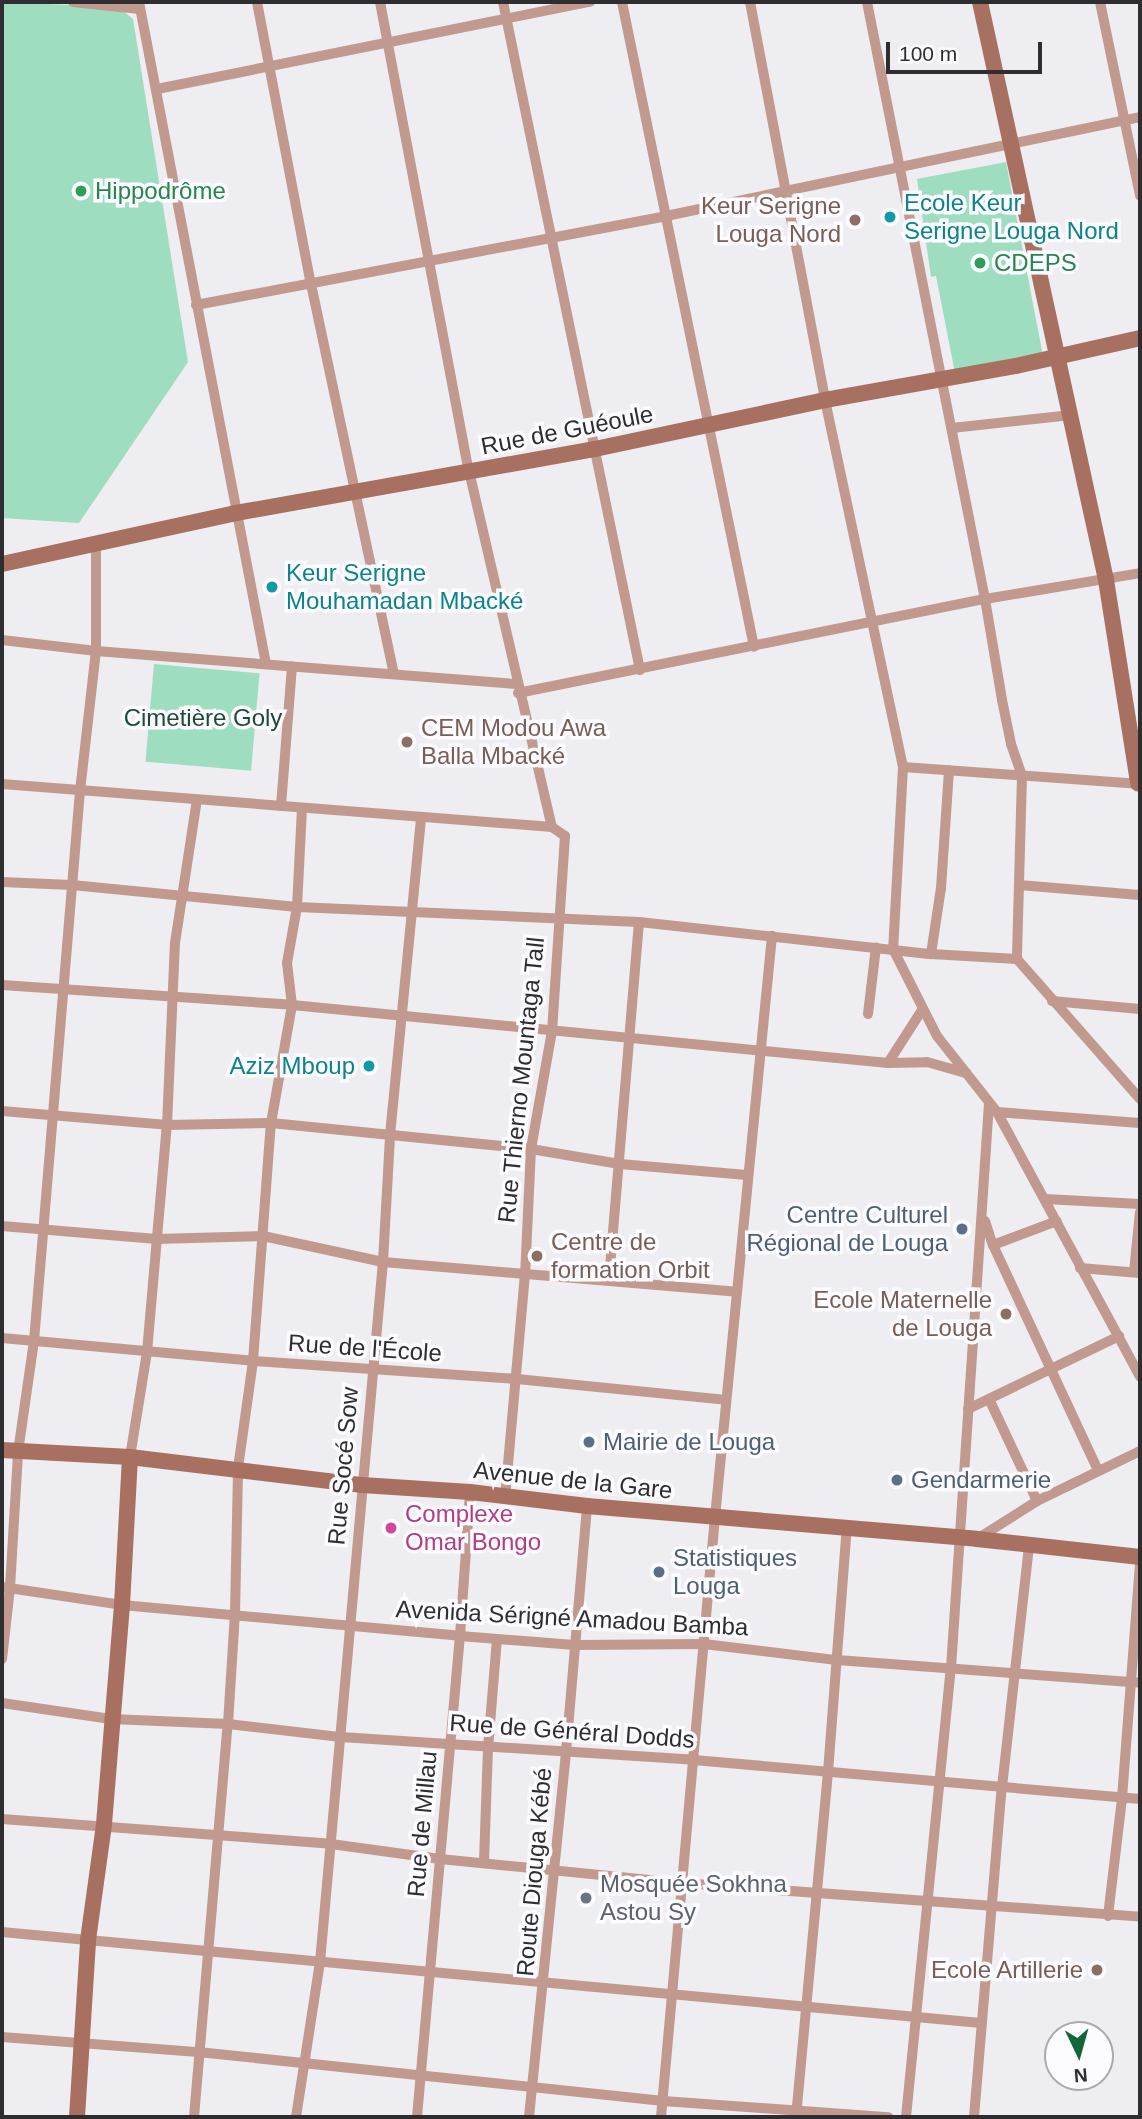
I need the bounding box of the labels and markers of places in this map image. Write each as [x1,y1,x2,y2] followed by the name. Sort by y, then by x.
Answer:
[95,177,226,205] place label: Hippodrôme
[73,183,89,199] marker: Hippodrôme
[904,189,1119,245] place label: Ecole Keur Serigne Louga Nord
[701,192,841,248] place label: Keur Serigne Louga Nord
[882,209,898,225] marker: Ecole Keur Serigne Louga Nord
[847,212,863,228] marker: Keur Serigne Louga Nord
[994,249,1077,277] place label: CDEPS
[972,255,988,271] marker: CDEPS
[286,559,523,615] place label: Keur Serigne Mouhamadan Mbacké
[264,579,280,595] marker: Keur Serigne Mouhamadan Mbacké
[421,714,607,770] place label: CEM Modou Awa Balla Mbacké
[399,734,415,750] marker: CEM Modou Awa Balla Mbacké
[230,1052,355,1080] place label: Aziz Mboup
[361,1058,377,1074] marker: Aziz Mboup
[746,1201,948,1257] place label: Centre Culturel Régional de Louga
[954,1221,970,1237] marker: Centre Culturel Régional de Louga
[551,1228,710,1284] place label: Centre de formation Orbit
[529,1248,545,1264] marker: Centre de formation Orbit
[813,1286,992,1342] place label: Ecole Maternelle de Louga
[998,1306,1014,1322] marker: Ecole Maternelle de Louga
[603,1428,775,1456] place label: Mairie de Louga
[581,1434,597,1450] marker: Mairie de Louga
[911,1466,1051,1494] place label: Gendarmerie
[889,1472,905,1488] marker: Gendarmerie
[405,1500,541,1556] place label: Complexe Omar Bongo
[383,1520,399,1536] marker: Complexe Omar Bongo
[673,1544,797,1600] place label: Statistiques Louga
[651,1564,667,1580] marker: Statistiques Louga
[600,1870,787,1926] place label: Mosquée Sokhna Astou Sy
[578,1890,594,1906] marker: Mosquée Sokhna Astou Sy
[930,1956,1083,1984] place label: Ecole Artillerie
[1089,1962,1105,1978] marker: Ecole Artillerie

